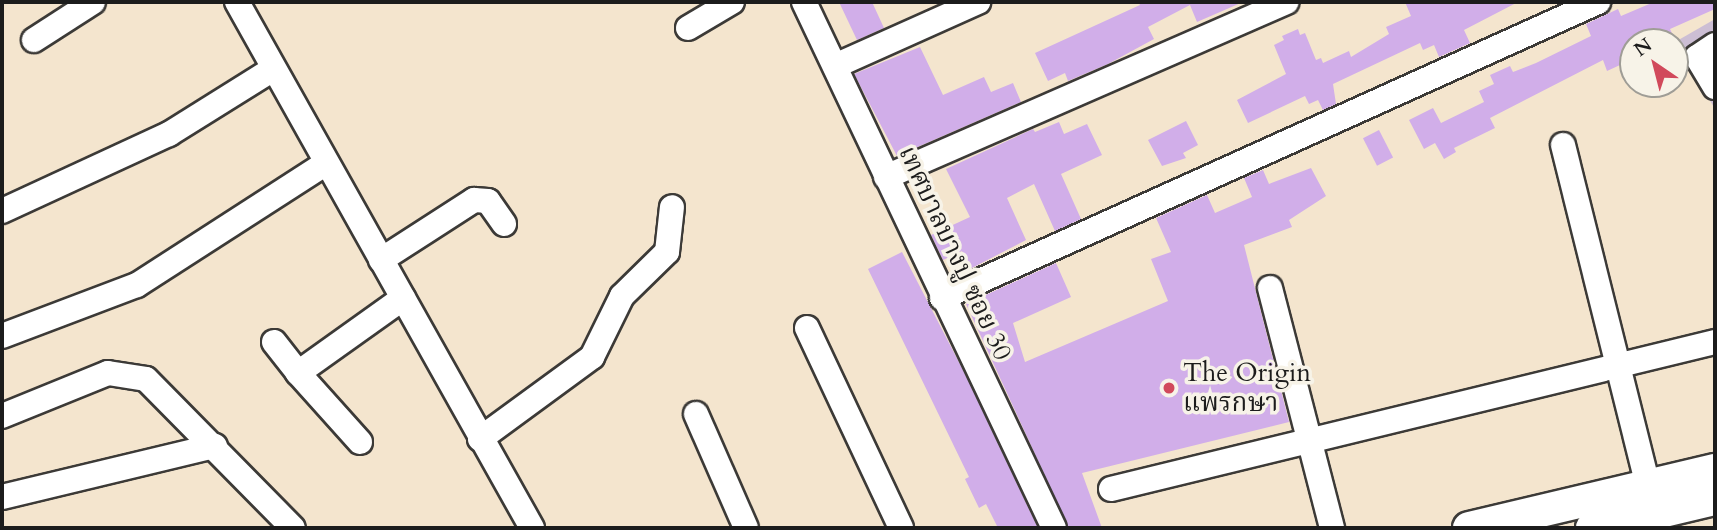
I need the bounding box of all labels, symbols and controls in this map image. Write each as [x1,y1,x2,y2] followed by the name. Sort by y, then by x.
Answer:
[1619,28,1689,98] north arrow
[1629,32,1657,63] text: N
[892,141,1018,365] street label: เทศบาลบางปู ซอย 30
[1183,357,1311,418] place label: The Origin แพรกษา
[1161,380,1177,396] marker: The Origin แพรกษา

